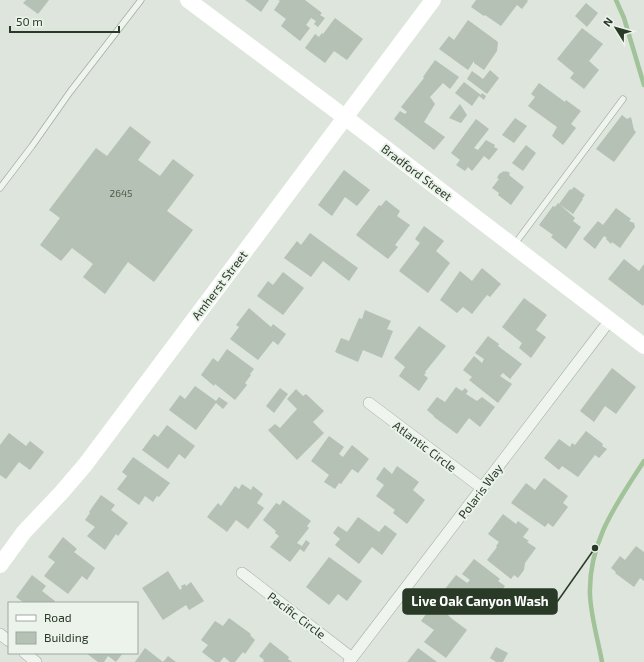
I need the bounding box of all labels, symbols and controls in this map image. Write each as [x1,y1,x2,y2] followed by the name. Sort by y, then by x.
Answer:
[10,8,119,34] scale bar
[596,8,636,48] north arrow
[16,14,43,28] text: 50 m
[600,15,615,29] text: N
[379,141,455,203] street label: Bradford Street
[110,187,132,199] house number: 2645
[188,247,250,322] street label: Amherst Street
[391,418,459,474] street label: Atlantic Circle
[455,460,505,521] street label: Polaris Way
[265,589,329,641] street label: Pacific Circle
[403,589,557,614] callout: Live Oak Canyon Wash
[411,593,549,609] text: Live Oak Canyon Wash
[8,602,138,654] legend
[44,610,72,624] text: Road
[44,630,89,644] text: Building

